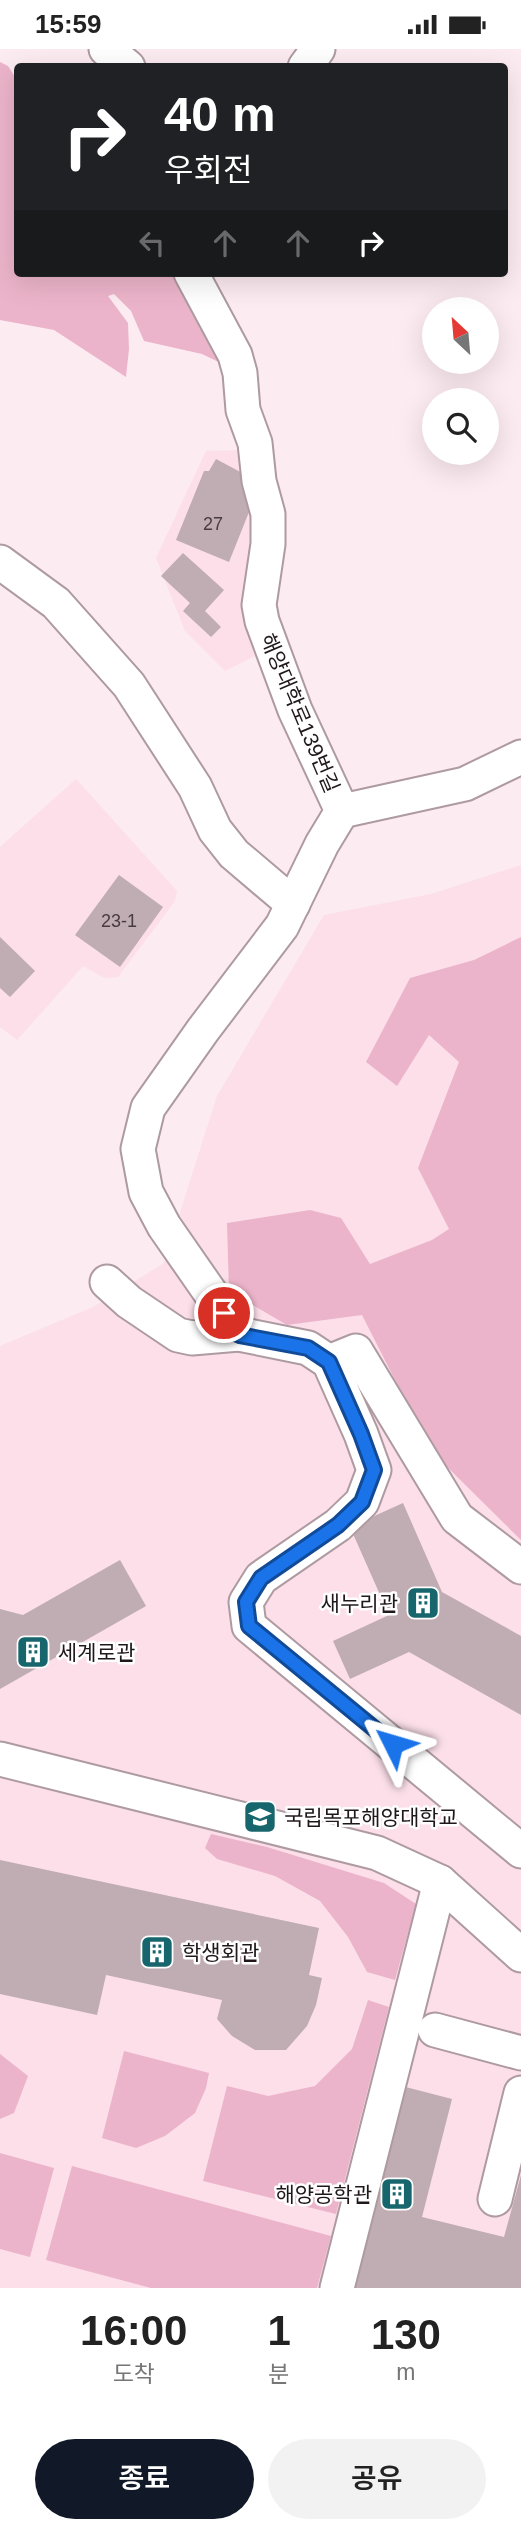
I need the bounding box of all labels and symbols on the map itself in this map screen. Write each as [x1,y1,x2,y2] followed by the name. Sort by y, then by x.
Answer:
[422,297,499,375] north arrow
[203,514,223,534] house number: 27
[256,630,344,796] street label: 해양대학로139번길
[101,911,137,931] house number: 23-1
[194,1283,254,1343] pin
[404,1584,442,1622] building icon: 새누리관
[321,1592,398,1615] place label: 새누리관
[14,1633,52,1671] building icon: 세계로관
[58,1641,135,1664] place label: 세계로관
[356,1707,430,1781] position arrow
[241,1798,279,1836] school or university icon: 국립목포해양대학교
[284,1806,458,1829] place label: 국립목포해양대학교
[138,1933,176,1971] building icon: 학생회관
[182,1941,259,1964] place label: 학생회관
[378,2175,416,2213] building icon: 해양공학관
[275,2183,372,2206] place label: 해양공학관

